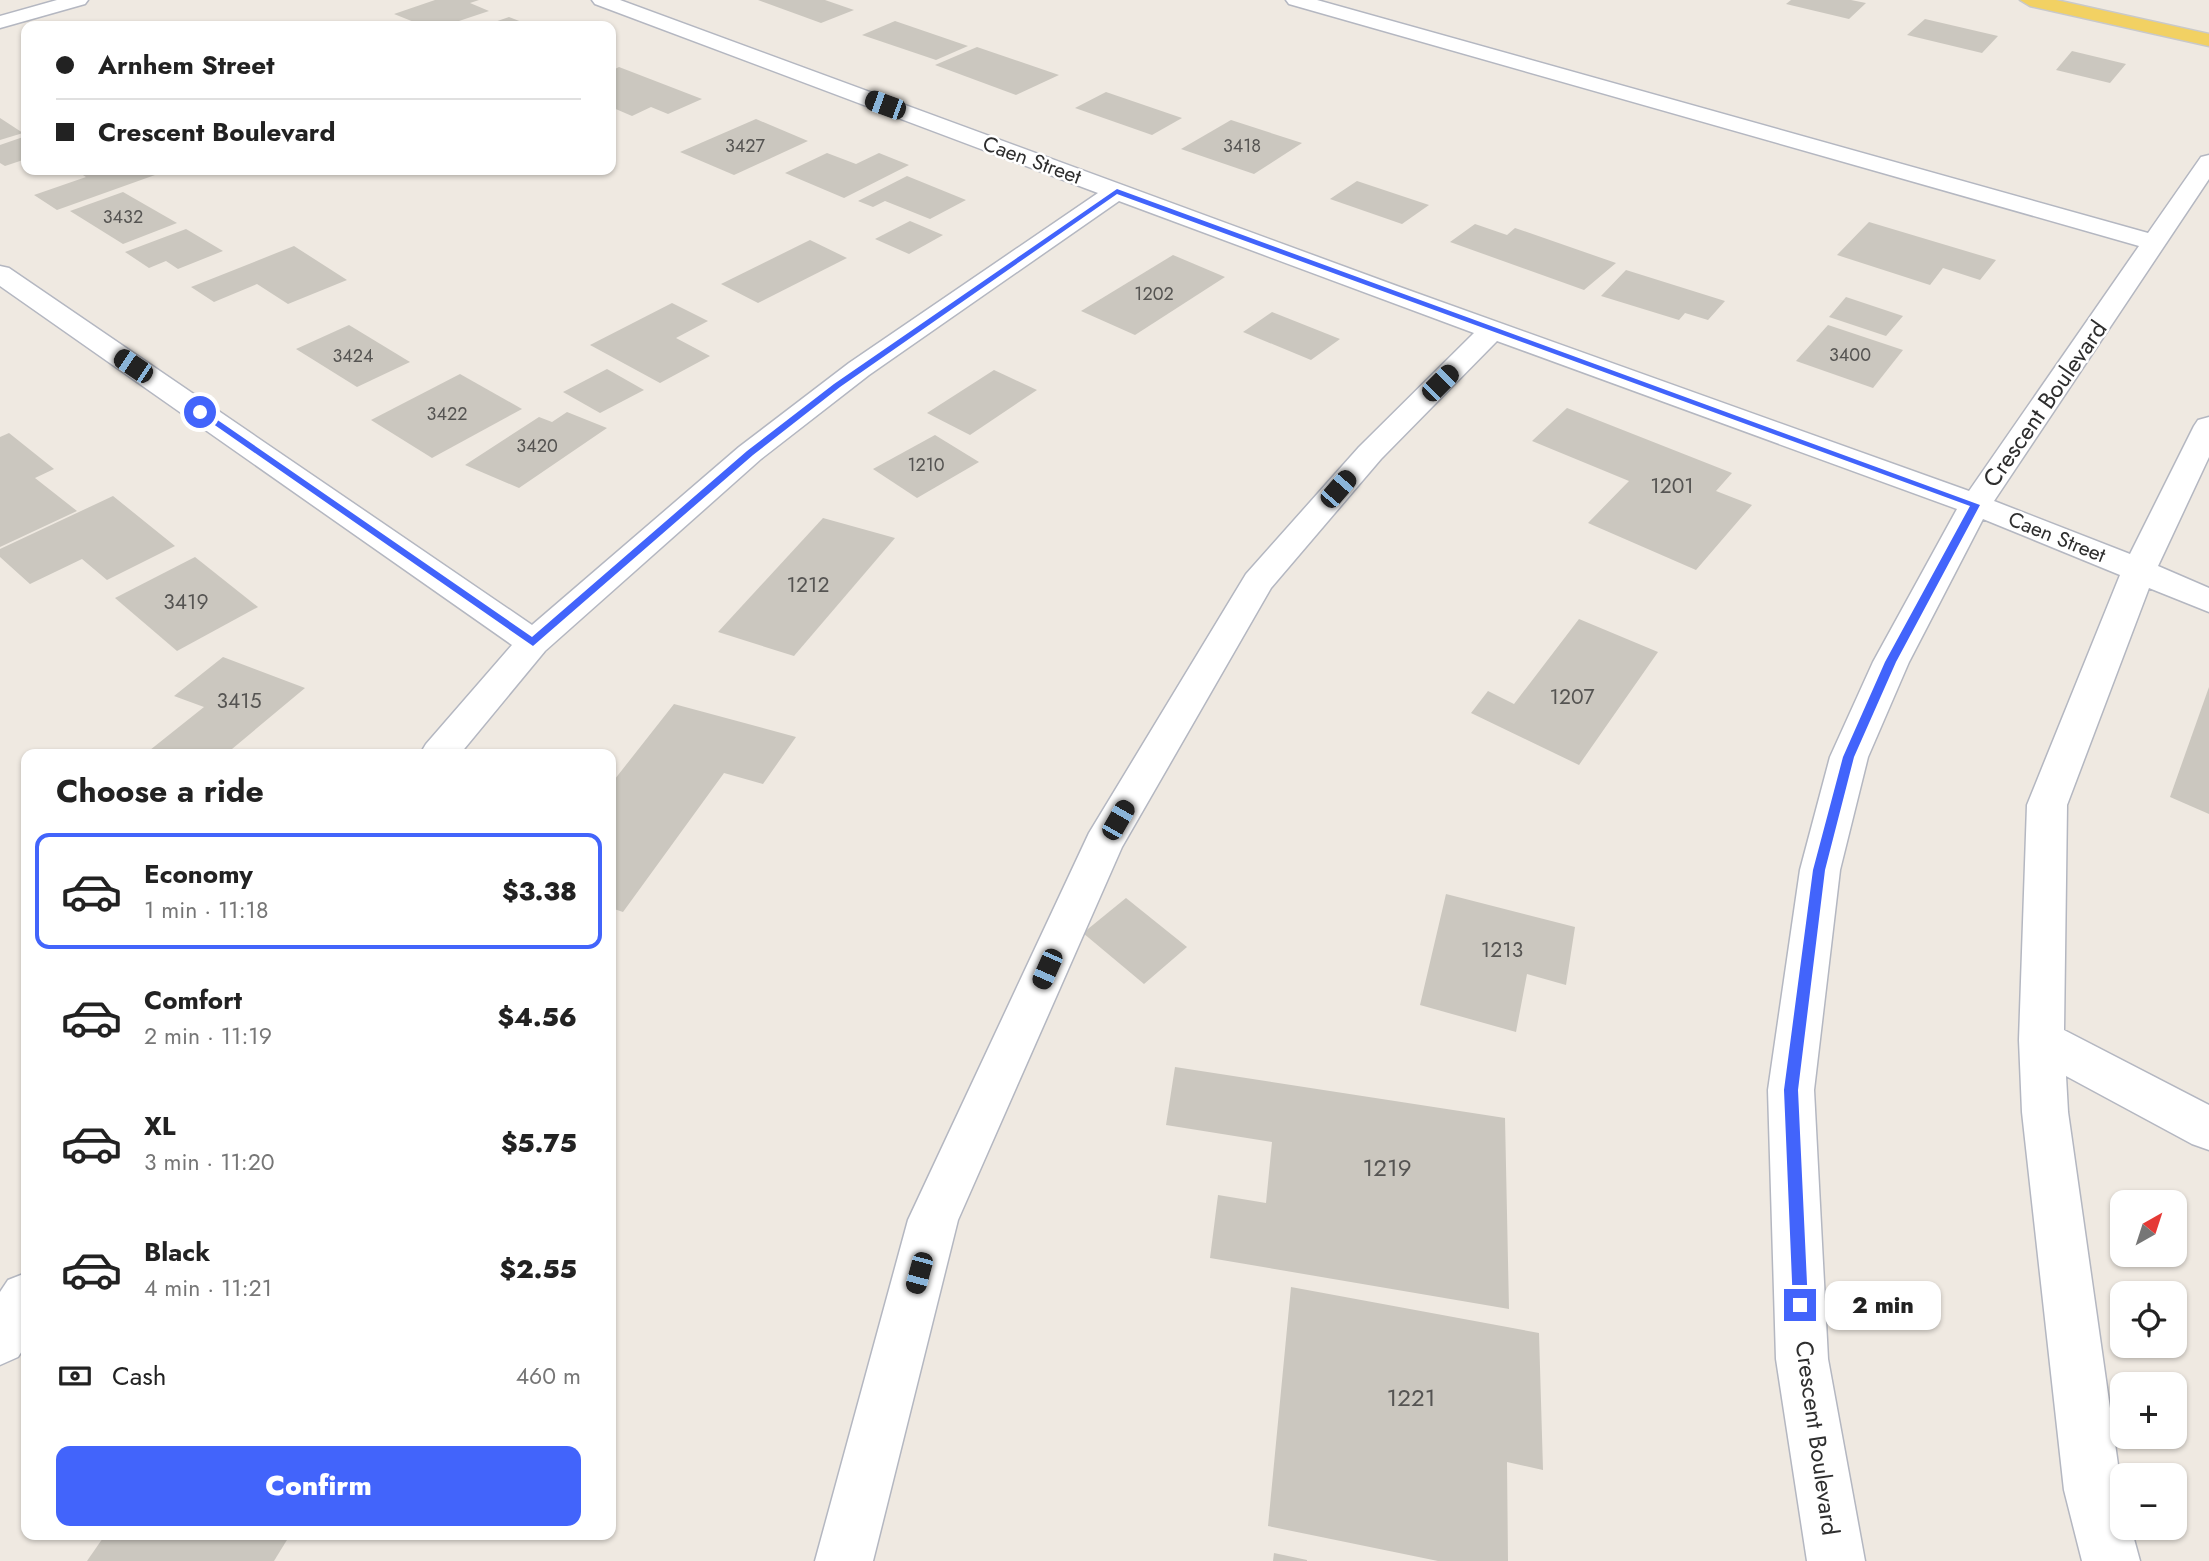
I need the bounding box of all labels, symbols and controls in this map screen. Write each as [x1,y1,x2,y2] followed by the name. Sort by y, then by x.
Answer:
[98,46,274,84] text: Arnhem Street
[862,88,909,122] car
[98,113,336,151] text: Crescent Boulevard
[979,128,1085,192] street label: Caen Street
[725,133,766,159] house number: 3427
[1223,133,1261,159] house number: 3418
[103,204,143,230] house number: 3432
[1134,281,1174,307] house number: 1202
[1974,313,2115,494] street label: Crescent Boulevard
[1829,342,1871,368] house number: 3400
[332,343,374,369] house number: 3424
[110,346,157,386] car
[1418,361,1463,405] car
[184,396,216,428] route start
[427,401,467,427] house number: 3422
[516,433,558,459] house number: 3420
[907,452,945,478] house number: 1210
[1317,466,1360,512] car
[1650,471,1694,501] house number: 1201
[2004,504,2110,570] street label: Caen Street
[787,570,829,600] house number: 1212
[163,587,209,617] house number: 3419
[1549,682,1595,712] house number: 1207
[216,686,262,716] house number: 3415
[56,768,264,814] text: Choose a ride
[1099,797,1138,843] car
[144,855,253,893] text: Economy
[60,860,123,923] icon: car
[502,872,577,910] text: $3.38
[144,893,268,927] text: 1 min · 11:18
[1481,935,1523,965] house number: 1213
[1029,946,1066,992] car
[144,981,242,1019] text: Comfort
[60,986,123,1049] icon: car
[497,998,577,1036] text: $4.56
[144,1019,272,1053] text: 2 min · 11:19
[144,1107,176,1145] text: XL
[60,1112,123,1175] icon: car
[501,1124,577,1162] text: $5.75
[144,1145,275,1179] text: 3 min · 11:20
[1362,1150,1412,1185] house number: 1219
[2110,1190,2188,1267] north arrow
[2110,1190,2187,1540] map controls
[144,1233,210,1271] text: Black
[60,1238,123,1301] icon: car
[499,1250,577,1288] text: $2.55
[904,1250,935,1296] car
[144,1271,272,1305] text: 4 min · 11:21
[1825,1280,1940,1330] callout: 2 min
[2110,1281,2187,1358] button: locate
[1852,1288,1914,1322] text: 2 min
[1784,1289,1816,1321] route end
[1787,1338,1848,1538] street label: Crescent Boulevard
[56,1357,94,1395] icon: cash
[112,1357,166,1395] text: Cash
[516,1359,581,1393] text: 460 m
[2110,1372,2187,1449] button: +
[1387,1380,1435,1415] house number: 1221
[56,1446,581,1526] button: Confirm
[2110,1463,2187,1540] button: −

